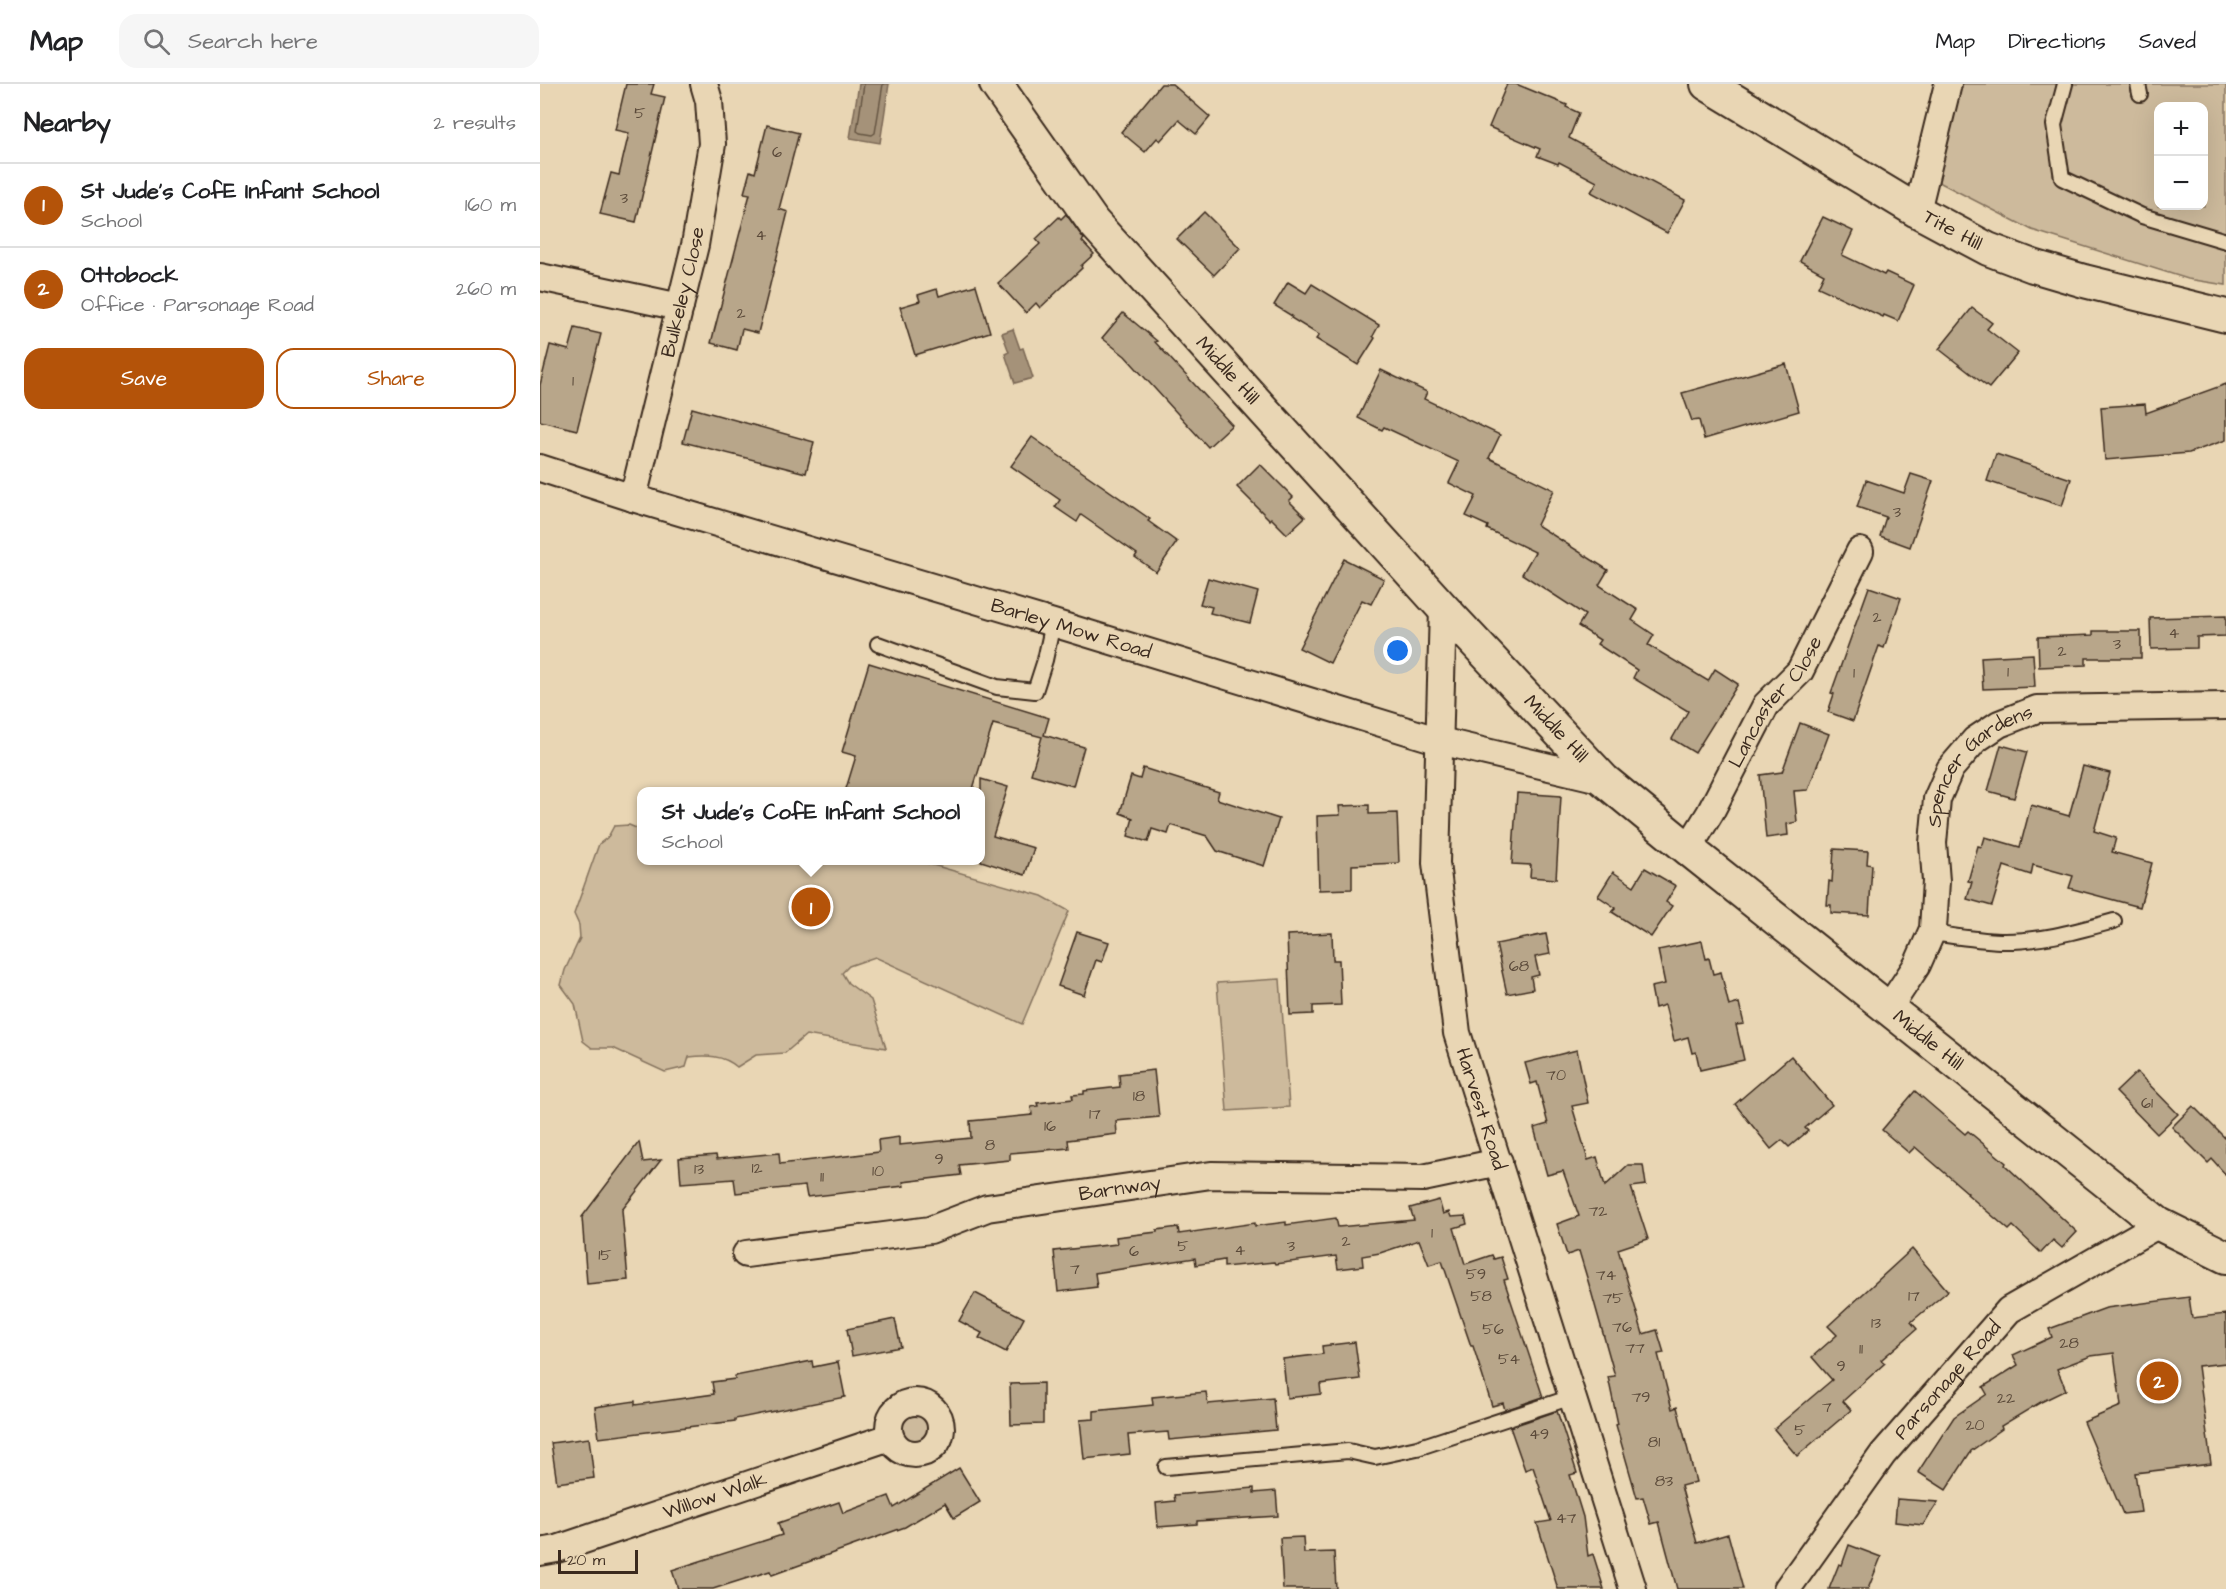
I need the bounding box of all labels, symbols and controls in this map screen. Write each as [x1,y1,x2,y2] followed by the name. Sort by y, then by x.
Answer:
[119,14,539,68] search box
[30,22,83,61] text: Map
[140,25,173,58] icon: search
[188,26,318,57] text: Search here
[1935,27,1975,56] text: Map
[2008,27,2106,56] text: Directions
[2139,27,2196,56] text: Saved
[634,102,646,124] house number: 5
[2154,102,2208,210] map controls
[2154,102,2208,156] button: +
[24,105,111,141] text: Nearby
[433,109,516,137] text: 2 results
[772,141,782,163] house number: 6
[2154,156,2208,210] button: −
[81,176,380,207] text: St Jude's CofE Infant School
[620,187,628,209] house number: 3
[42,191,45,219] text: 1
[465,191,516,219] text: 160 m
[1918,203,1988,258] street label: Tite Hill
[81,207,142,235] text: School
[756,224,767,246] house number: 4
[654,225,712,360] street label: Bulkeley Close
[81,260,178,291] text: Ottobock
[38,275,49,303] text: 2
[456,275,516,303] text: 260 m
[81,291,314,319] text: Office · Parsonage Road
[736,302,746,324] house number: 2
[1189,330,1266,411] street label: Middle Hill
[24,348,264,409] button: Save
[276,348,516,409] button: Share
[572,370,574,392] house number: 1
[1893,501,1901,523] house number: 3
[988,591,1155,666] street label: Barley Mow Road
[1872,606,1882,628] house number: 2
[2169,622,2180,644] house number: 4
[1722,631,1829,773] street label: Lancaster Close
[2113,633,2121,655] house number: 3
[1383,636,1412,665] your location
[2057,640,2067,662] house number: 2
[2007,661,2009,683] house number: 1
[1853,662,1855,684] house number: 1
[1517,689,1595,769] street label: Middle Hill
[1920,698,2037,828] street label: Spencer Gardens
[637,787,985,865] popup
[662,797,960,828] text: St Jude's CofE Infant School
[662,828,723,856] text: School
[792,884,830,930] pin: 1
[1509,955,1529,977] house number: 68
[1887,1003,1970,1077] street label: Middle Hill
[1449,1044,1513,1174] street label: Harvest Road
[1546,1064,1566,1086] house number: 70
[1133,1085,1145,1107] house number: 18
[2141,1092,2153,1114] house number: 61
[1089,1103,1101,1125] house number: 17
[1044,1115,1056,1137] house number: 16
[985,1134,995,1156] house number: 8
[934,1148,944,1170] house number: 9
[751,1157,763,1179] house number: 12
[694,1158,704,1180] house number: 13
[872,1160,884,1182] house number: 10
[820,1166,824,1188] house number: 11
[1077,1169,1163,1208] street label: Barnway
[1589,1200,1608,1222] house number: 72
[1431,1222,1433,1244] house number: 1
[1341,1230,1351,1252] house number: 2
[1177,1235,1189,1257] house number: 5
[1287,1235,1295,1257] house number: 3
[1235,1239,1246,1261] house number: 4
[1129,1240,1139,1262] house number: 6
[598,1244,612,1266] house number: 15
[1070,1258,1080,1280] house number: 7
[1466,1263,1486,1285] house number: 59
[1596,1264,1616,1286] house number: 74
[1470,1285,1492,1307] house number: 58
[1908,1285,1920,1307] house number: 17
[1602,1287,1624,1309] house number: 75
[1871,1312,1881,1334] house number: 13
[1888,1314,2008,1446] street label: Parsonage Road
[1612,1316,1632,1338] house number: 76
[1482,1318,1504,1340] house number: 56
[2059,1332,2079,1354] house number: 28
[1625,1337,1645,1359] house number: 77
[1859,1338,1863,1360] house number: 11
[1498,1348,1520,1370] house number: 54
[1836,1355,1846,1377] house number: 9
[2140,1358,2178,1404] pin: 2
[1632,1386,1650,1408] house number: 79
[1997,1387,2015,1409] house number: 22
[1822,1396,1832,1418] house number: 7
[1965,1414,1985,1436] house number: 20
[1794,1419,1806,1441] house number: 5
[1529,1423,1549,1445] house number: 49
[1648,1431,1660,1453] house number: 81
[659,1465,771,1526] street label: Willow Walk
[1655,1470,1673,1492] house number: 83
[1556,1507,1577,1529] house number: 47
[558,1547,638,1574] scale bar
[567,1549,605,1571] text: 20 m

